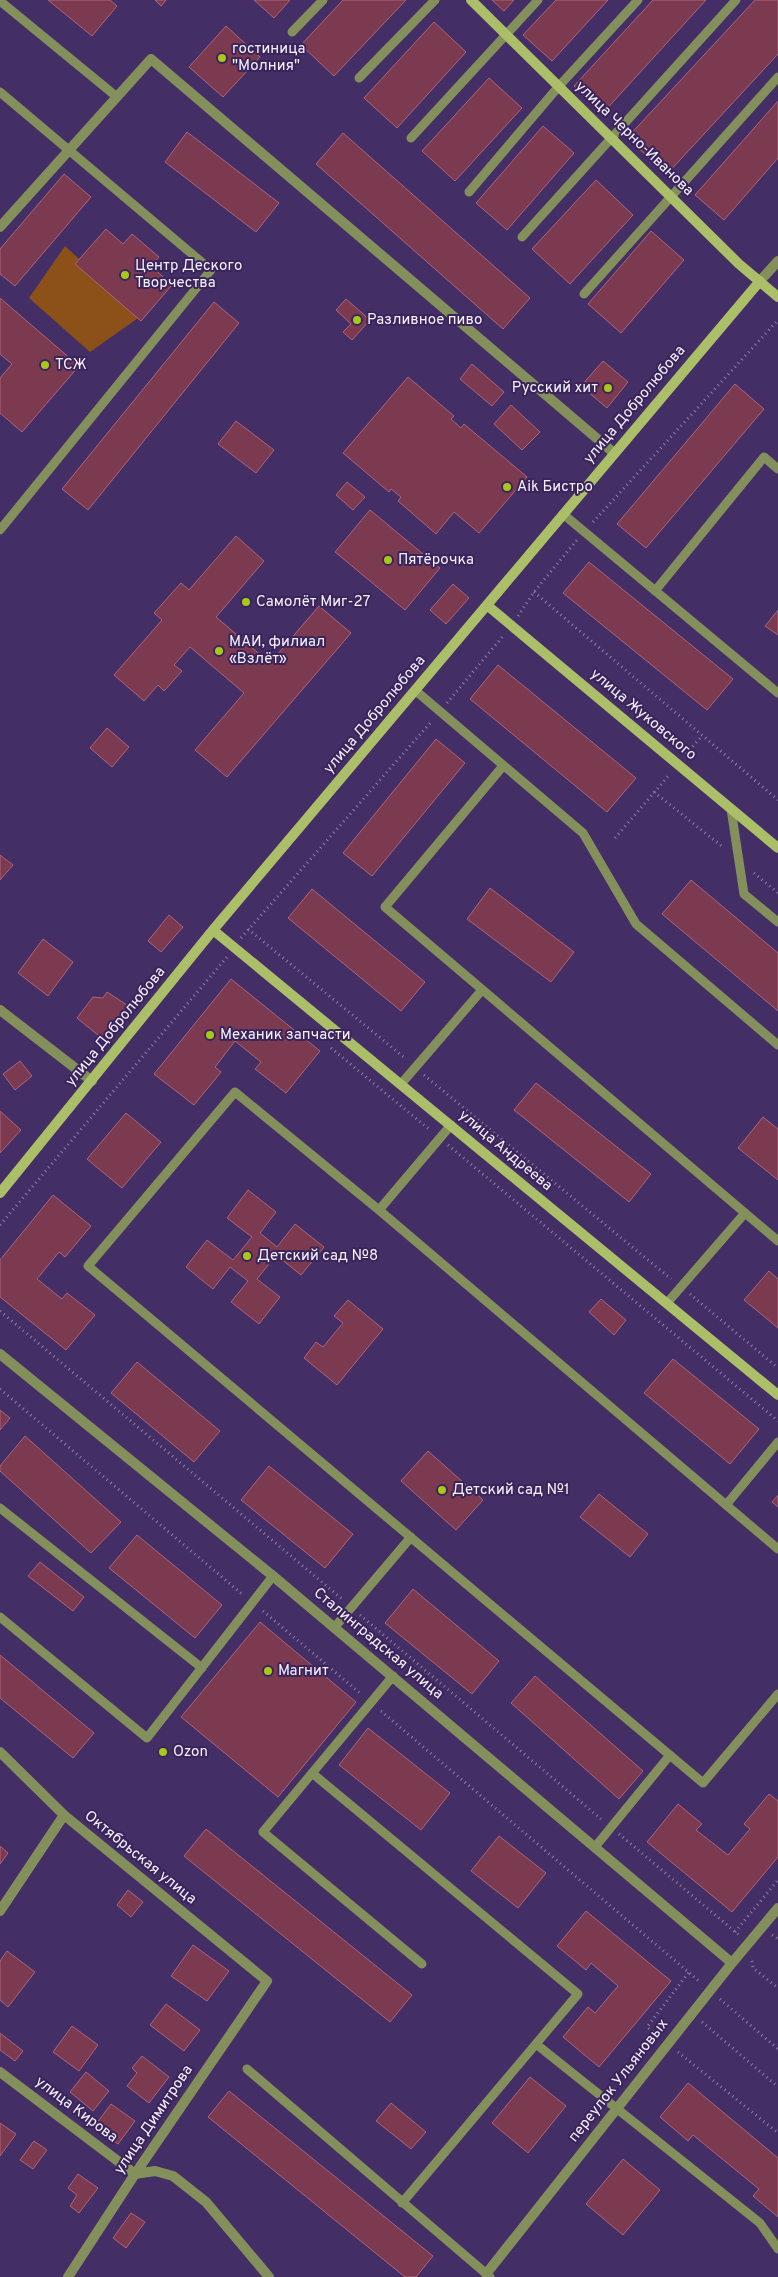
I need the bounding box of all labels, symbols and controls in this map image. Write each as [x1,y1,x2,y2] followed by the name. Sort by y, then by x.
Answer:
[232,40,306,76] place label: гостиница "Молния"
[216,52,228,64] marker: гостиница "Молния"
[571,77,697,201] street label: улица Черно-Иванова
[135,257,242,293] place label: Центр Деского Творчества
[119,269,131,281] marker: Центр Деского Творчества
[367,311,482,330] place label: Разливное пиво
[351,314,363,326] marker: Разливное пиво
[580,342,690,468] street label: улица Добролюбова
[55,356,87,375] place label: ТСЖ
[39,359,51,371] marker: ТСЖ
[512,379,598,398] place label: Русский хит
[602,382,614,394] marker: Русский хит
[517,478,593,497] place label: Aik Бистро
[501,481,513,493] marker: Aik Бистро
[398,551,474,570] place label: Пятёрочка
[382,554,394,566] marker: Пятёрочка
[256,593,370,612] place label: Самолёт Миг-27
[240,596,252,608] marker: Самолёт Миг-27
[229,633,325,669] place label: МАИ, филиал «Взлёт»
[213,645,225,657] marker: МАИ, филиал «Взлёт»
[320,652,430,778] street label: улица Добролюбова
[586,665,700,765] street label: улица Жуковского
[62,963,170,1091] street label: улица Добролюбова
[220,1026,351,1045] place label: Механик запчасти
[204,1029,216,1041] marker: Механик запчасти
[454,1106,556,1196] street label: улица Андреева
[257,1247,378,1266] place label: Детский сад №8
[241,1250,253,1262] marker: Детский сад №8
[452,1481,570,1500] place label: Детский сад №1
[436,1484,448,1496] marker: Детский сад №1
[309,1584,447,1704] street label: Сталинградская улица
[278,1662,329,1681] place label: Магнит
[262,1665,274,1677] marker: Магнит
[173,1743,208,1762] place label: Ozon
[157,1746,169,1758] marker: Ozon
[80,1807,200,1909] street label: Октябрьская улица
[565,2015,673,2147] street label: переулок Ульяновых
[110,2062,198,2178] street label: улица Димитрова
[31,2073,121,2147] street label: улица Кирова

